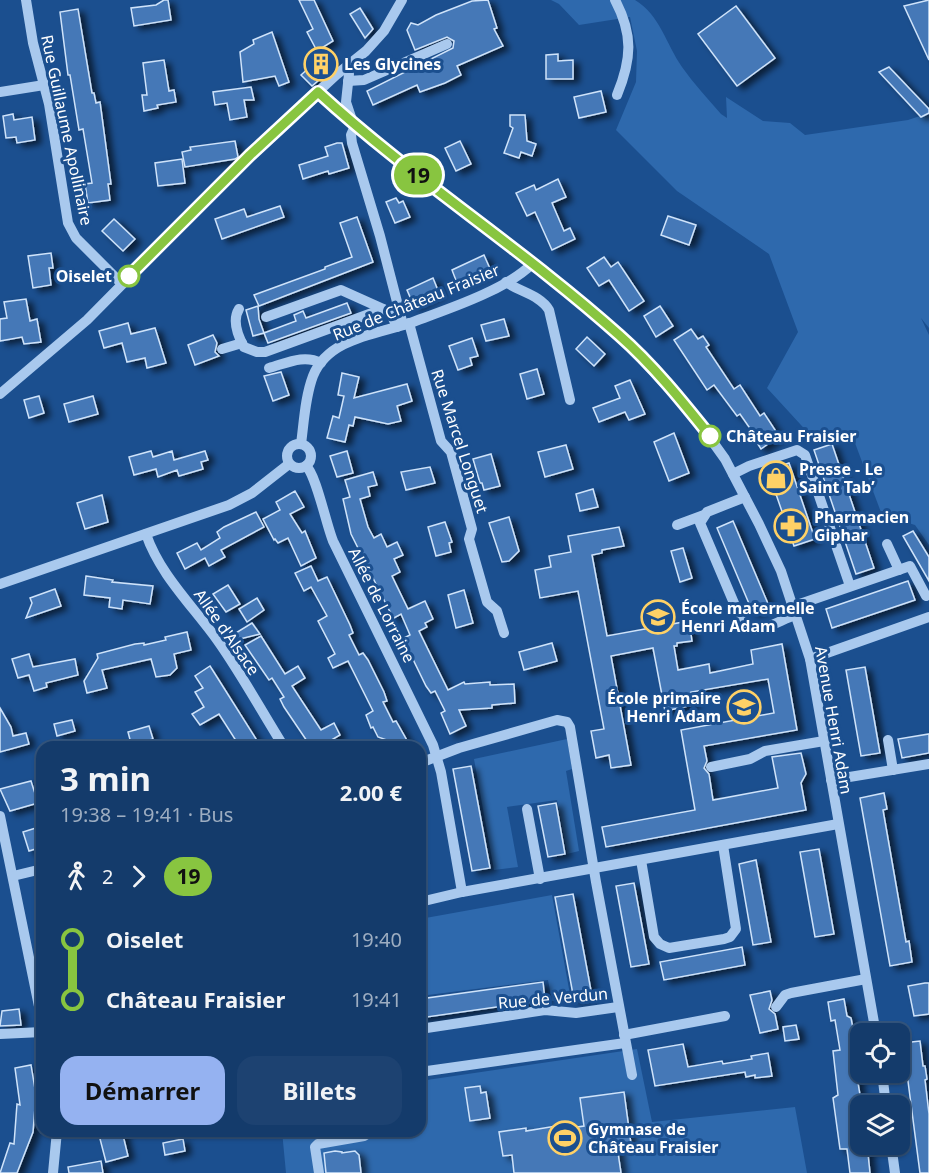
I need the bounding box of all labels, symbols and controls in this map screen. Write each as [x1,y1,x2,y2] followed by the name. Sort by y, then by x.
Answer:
[36,33,98,227] street label: Rue Guillaume Apollinaire
[303,46,339,82] building icon: Les Glycines
[344,53,441,75] place label: Les Glycines
[391,156,445,195] line badge: 19
[406,161,430,189] text: 19
[329,258,503,346] street label: Rue de Château Fraisier
[56,265,112,287] place label: Oiselet
[118,265,140,287] marker: Oiselet
[426,366,494,516] street label: Rue Marcel Longuet
[699,425,721,447] marker: Château Fraisier
[726,425,856,447] place label: Château Fraisier
[799,458,883,498] place label: Presse - Le Saint Tab’
[758,460,794,496] shop icon: Presse - Le Saint Tab’
[814,506,909,546] place label: Pharmacien Giphar
[773,508,809,544] pharmacy icon: Pharmacien Giphar
[343,544,421,666] street label: Allée de Lorraine
[189,584,265,680] street label: Allée d'Alsace
[681,597,815,637] place label: École maternelle Henri Adam
[640,599,676,635] school or university icon: École maternelle Henri Adam
[810,644,858,796] street label: Avenue Henri Adam
[607,687,721,727] place label: École primaire Henri Adam
[726,689,762,725] school or university icon: École primaire Henri Adam
[60,756,151,801] text: 3 min
[340,777,402,807] text: 2.00 €
[60,801,233,828] text: 19:38 – 19:41 · Bus
[60,860,93,893] icon: walk
[122,860,155,893] icon: forward
[176,862,200,890] text: 19
[102,863,113,890] text: 2
[106,924,183,954] text: Oiselet
[351,926,402,953] text: 19:40
[497,982,609,1014] street label: Rue de Verdun
[106,984,285,1014] text: Château Fraisier
[351,986,402,1013] text: 19:41
[850,1023,910,1155] map controls
[850,1023,910,1083] button: locate
[60,1056,225,1125] button: Démarrer
[237,1056,402,1125] button: Billets
[850,1095,910,1155] button: layers
[588,1118,718,1158] place label: Gymnase de Château Fraisier
[547,1120,583,1156] sports icon: Gymnase de Château Fraisier

